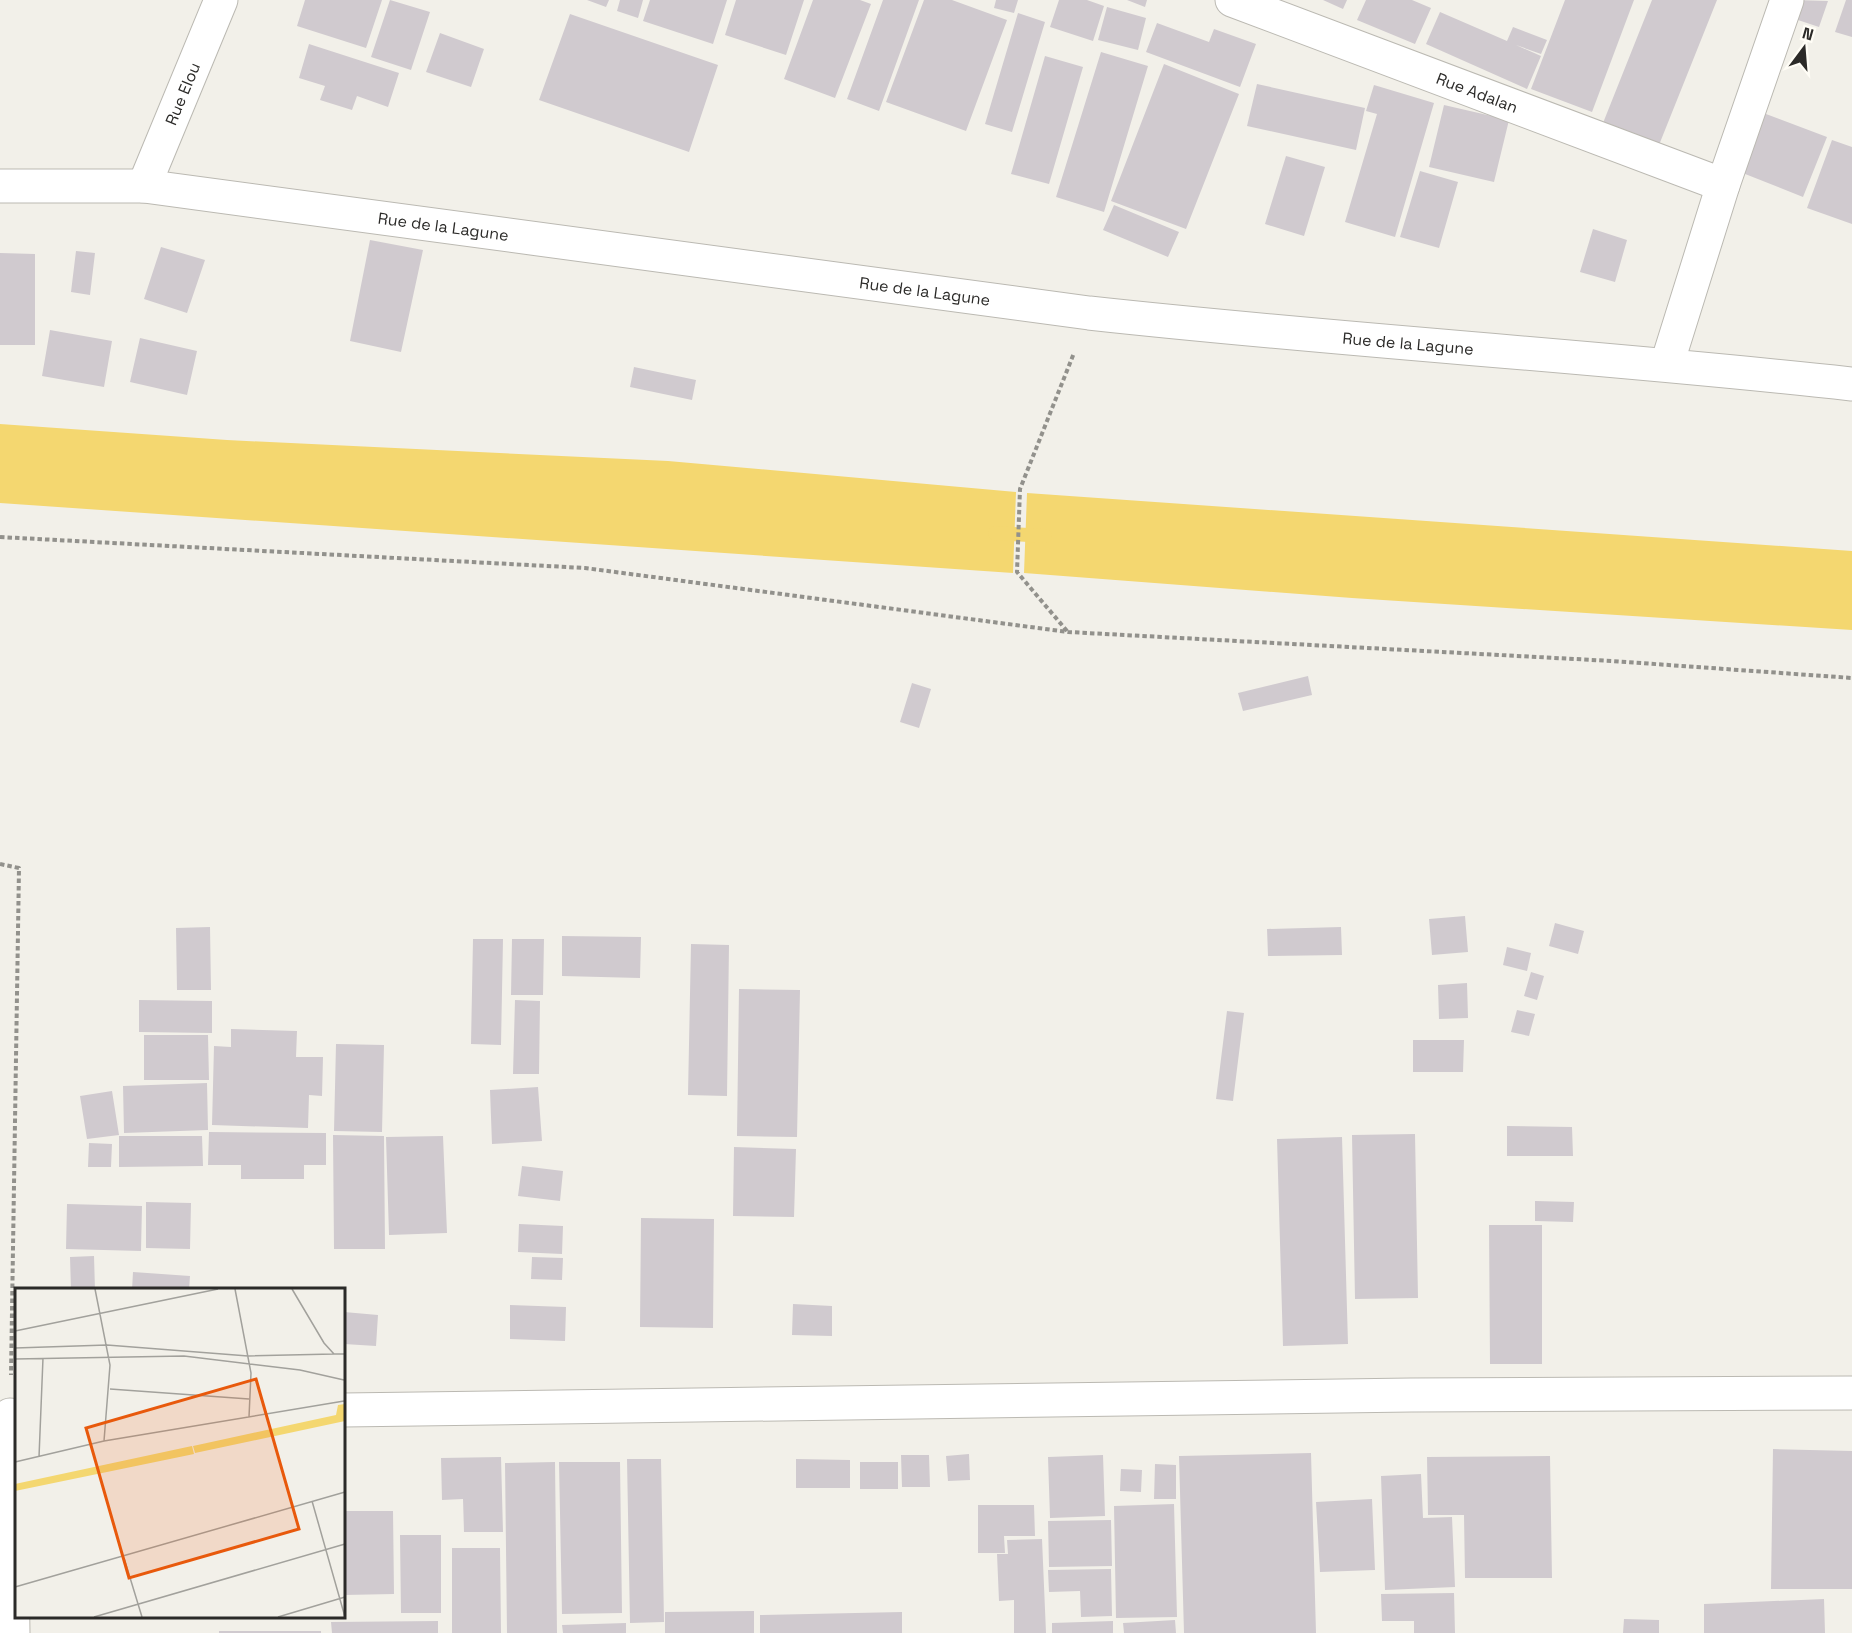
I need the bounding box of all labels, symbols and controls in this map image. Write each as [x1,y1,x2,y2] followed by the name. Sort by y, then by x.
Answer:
[1774,18,1834,78] north arrow
[1800,22,1816,46] text: N
[160,59,205,128] street label: Rue Elou
[1433,68,1521,118] street label: Rue Adalan
[377,208,510,246] street label: Rue de la Lagune
[858,272,992,311] street label: Rue de la Lagune
[1341,328,1475,360] street label: Rue de la Lagune
[15,1288,345,1618] inset map

